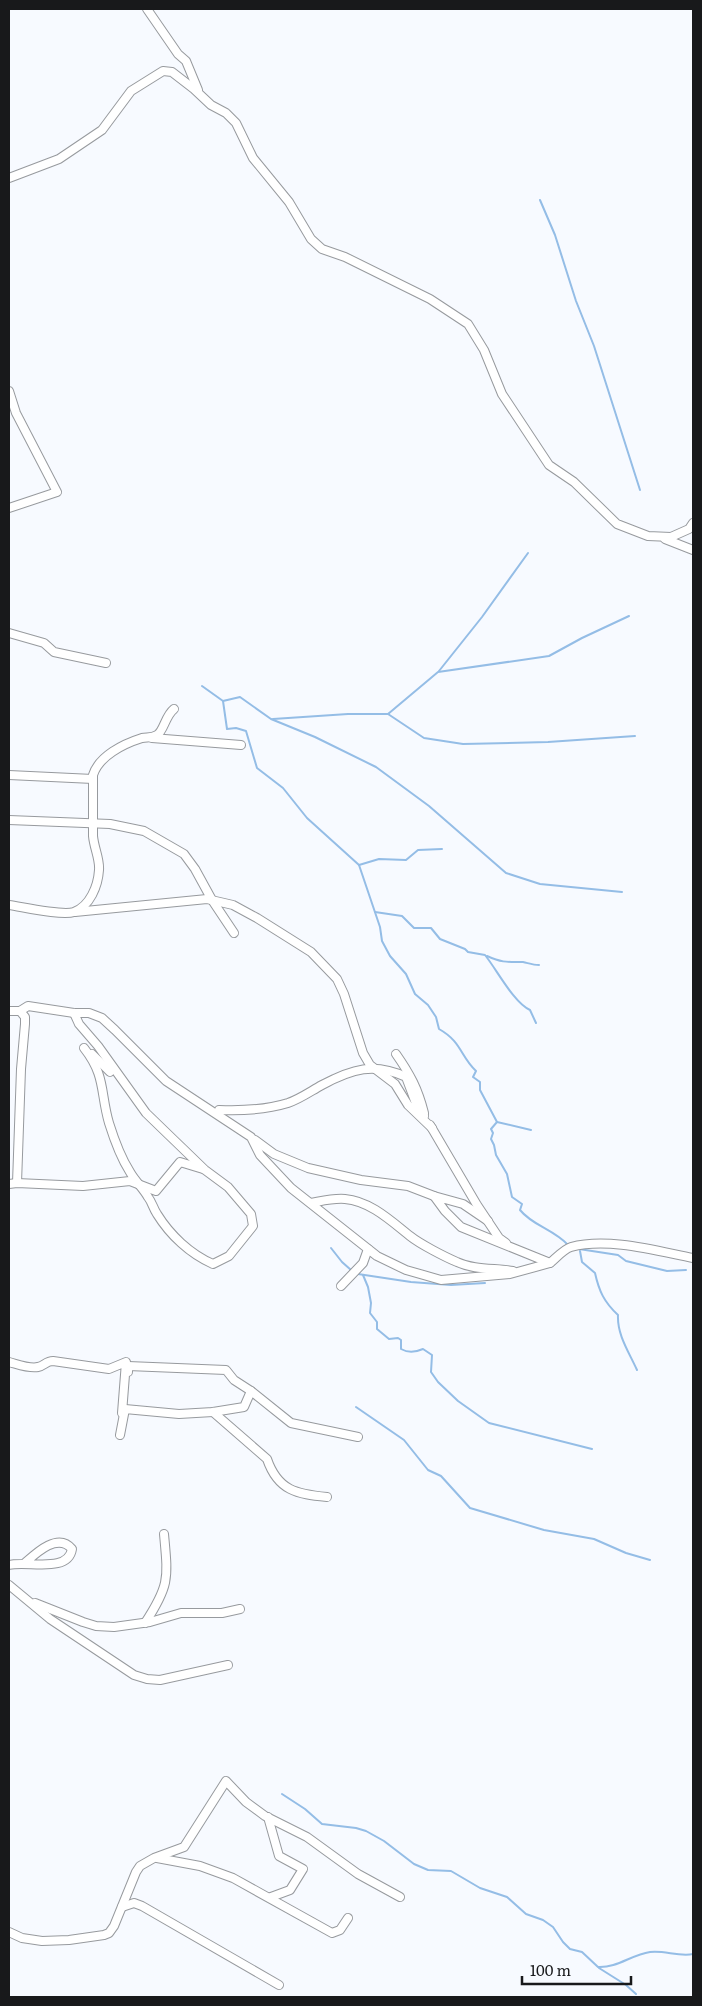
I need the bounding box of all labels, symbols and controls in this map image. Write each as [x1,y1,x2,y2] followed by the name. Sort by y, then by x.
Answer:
[522,1954,631,1986] scale bar
[530,1958,571,1981] text: 100 m

